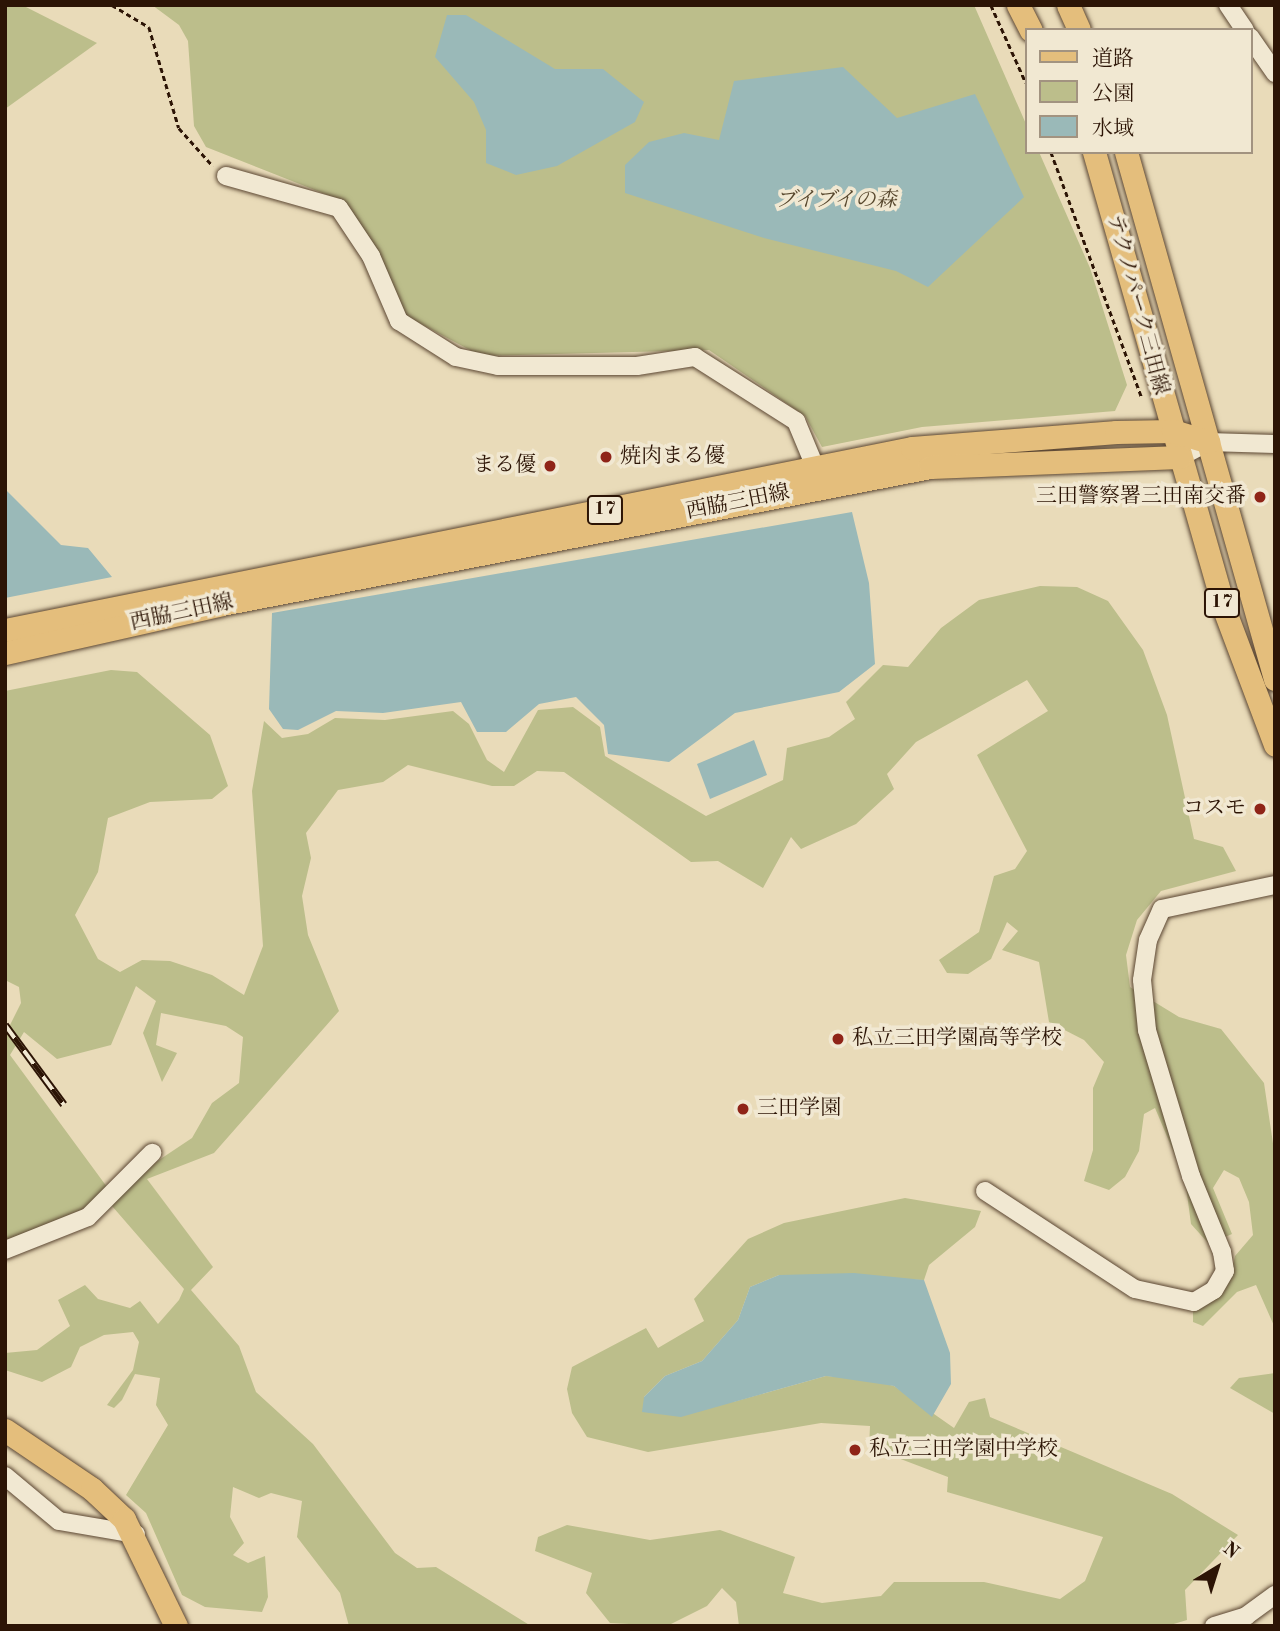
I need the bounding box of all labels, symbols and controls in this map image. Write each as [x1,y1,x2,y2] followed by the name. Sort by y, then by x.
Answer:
[1024,28,1252,154] legend
[1092,49,1134,70] text: 道路
[1092,84,1134,105] text: 公園
[1092,119,1134,140] text: 水域
[773,188,899,214] park label: ブイブイの森
[1100,210,1174,400] street label: テクノパーク三田線
[620,444,725,470] place label: 焼肉まる優
[598,449,614,465] marker: 焼肉まる優
[473,453,536,479] place label: まる優
[542,458,558,474] marker: まる優
[684,481,792,525] street label: 西脇三田線
[1036,484,1246,510] place label: 三田警察署三田南交番
[1252,489,1268,505] marker: 三田警察署三田南交番
[586,495,624,526] road number: 17
[1203,588,1241,618] road number: 17
[128,590,236,636] street label: 西脇三田線
[1183,796,1246,822] place label: コスモ
[1252,801,1268,817] marker: コスモ
[852,1026,1062,1052] place label: 私立三田学園高等学校
[830,1031,846,1047] marker: 私立三田学園高等学校
[757,1096,841,1122] place label: 三田学園
[735,1101,751,1117] marker: 三田学園
[869,1437,1058,1463] place label: 私立三田学園中学校
[847,1442,863,1458] marker: 私立三田学園中学校
[1182,1533,1252,1603] north arrow
[1219,1539,1242,1563] text: N

